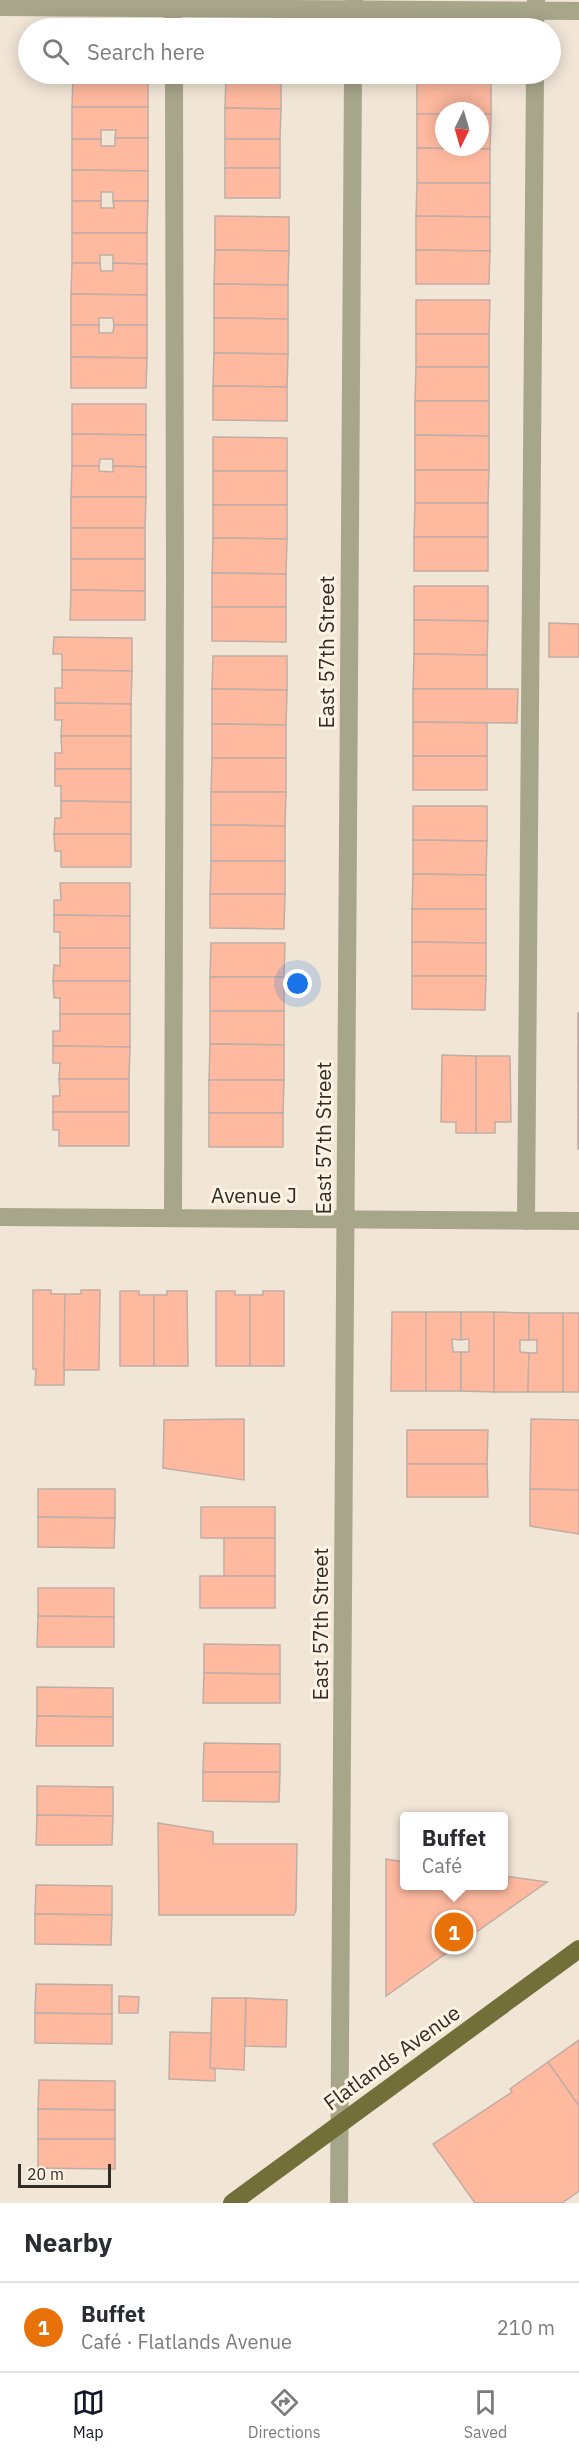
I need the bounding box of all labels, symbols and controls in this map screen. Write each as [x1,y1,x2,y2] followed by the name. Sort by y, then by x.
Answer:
[18,18,561,84] search box
[39,35,72,68] icon: search
[87,37,205,66] text: Search here
[435,102,489,156] north arrow
[312,576,340,728] street label: East 57th Street
[283,969,312,998] your location
[309,1062,337,1214] street label: East 57th Street
[211,1181,297,1209] street label: Avenue J
[306,1548,334,1700] street label: East 57th Street
[400,1812,508,1890] popup
[422,1823,486,1852] text: Buffet
[422,1852,462,1879] text: Café
[434,1910,474,1954] pin: 1
[318,1998,465,2116] street label: Flatlands Avenue
[18,2161,111,2188] scale bar
[27,2164,64,2184] text: 20 m
[24,2225,112,2259] text: Nearby
[81,2299,145,2328] text: Buffet
[38,2314,50,2341] text: 1
[497,2314,555,2341] text: 210 m
[81,2328,292,2355] text: Café · Flatlands Avenue
[72,2386,105,2442] tab: Map
[248,2386,321,2442] tab: Directions
[464,2386,507,2442] tab: Saved

